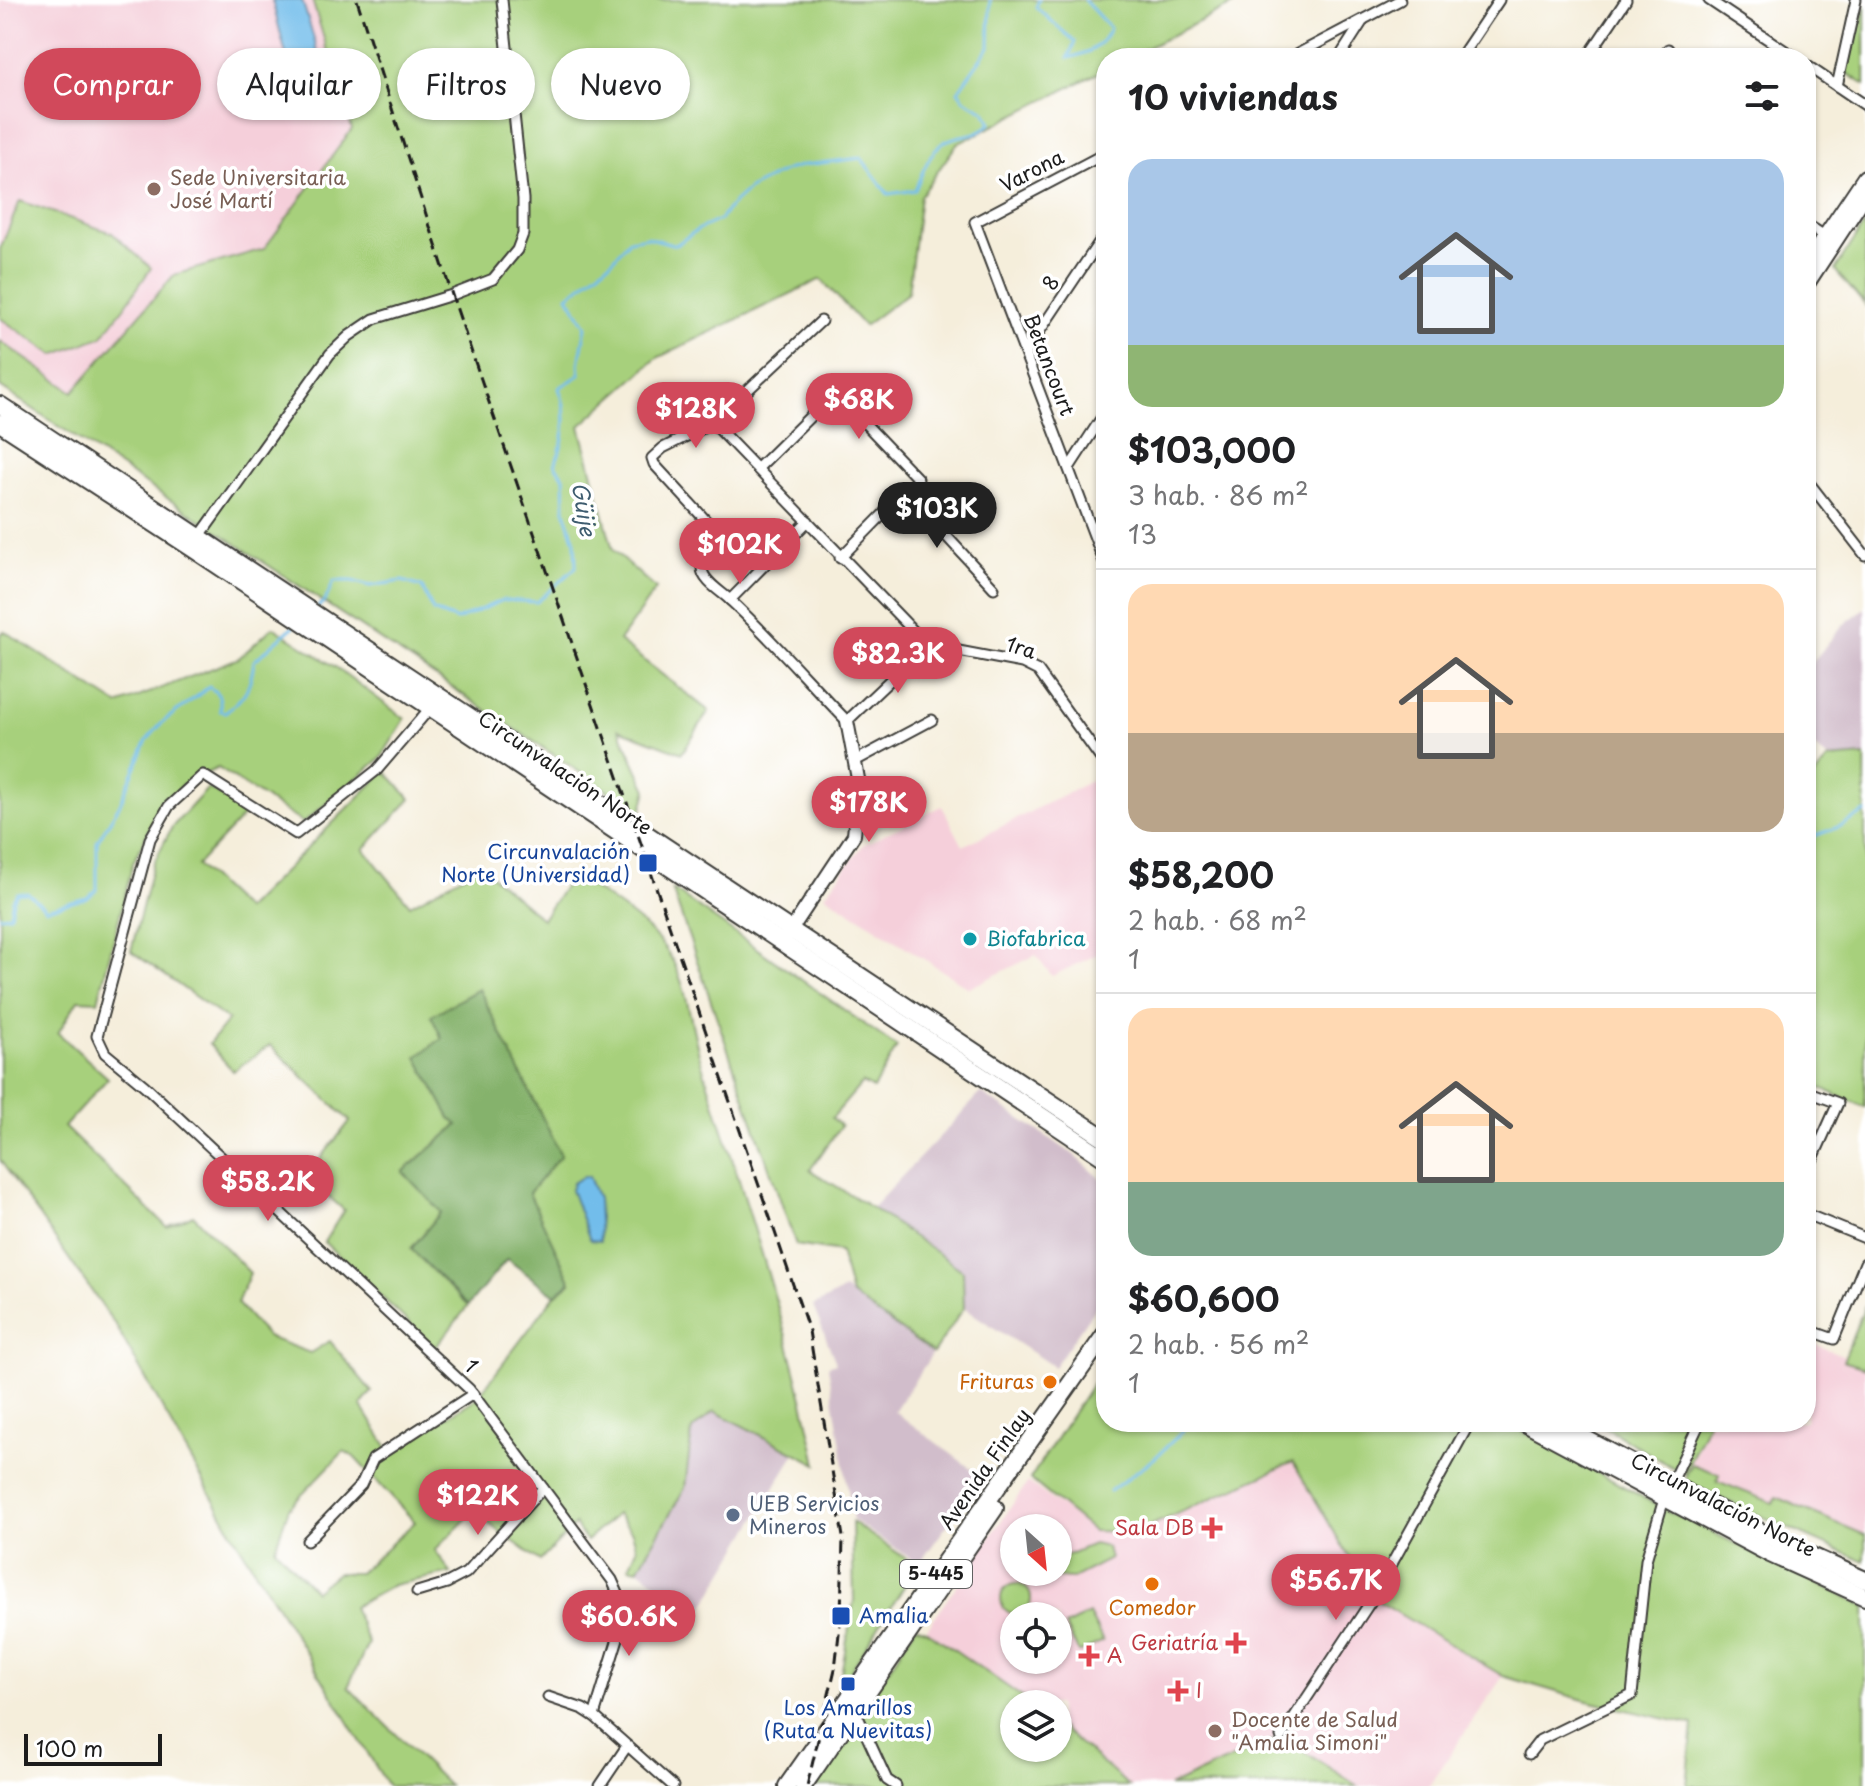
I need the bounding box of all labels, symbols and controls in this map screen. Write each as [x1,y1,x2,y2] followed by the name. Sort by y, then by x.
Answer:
[24,48,201,120] chip: Comprar
[217,48,381,120] chip: Alquilar
[397,48,535,120] chip: Filtros
[551,48,690,120] chip: Nuevo
[1128,70,1338,122] text: 10 viviendas
[1740,74,1784,118] icon: filters
[994,141,1069,199] street label: Varona
[170,162,346,215] place label: Sede Universitaria José Martí
[145,180,163,198] marker: Sede Universitaria José Martí
[1384,211,1528,355] icon: home
[1034,269,1066,296] street label: 8
[1017,309,1083,420] street label: Betancourt
[812,373,906,441] pin: $68K
[824,379,894,418] text: $68K
[640,382,752,450] pin: $128K
[655,388,737,427] text: $128K
[1128,423,1296,475] text: $103,000
[1128,475,1309,514] text: 3 hab. · 86 m²
[565,479,606,540] water label: Güije
[881,482,993,550] pin: $103K
[896,488,978,527] text: $103K
[1128,514,1157,553] text: 13
[684,518,796,586] pin: $102K
[697,524,783,563] text: $102K
[833,627,963,695] pin: $82.3K
[1002,628,1041,666] street label: 1ra
[851,633,945,672] text: $82.3K
[1384,636,1528,780] icon: home
[473,703,659,842] street label: Circunvalación Norte
[813,776,925,844] pin: $178K
[830,782,908,821] text: $178K
[441,836,630,889] place label: Circunvalación Norte (Universidad)
[1128,848,1274,900] text: $58,200
[637,852,659,874] marker: Circunvalación Norte (Universidad)
[1128,900,1307,939] text: 2 hab. · 68 m²
[986,923,1086,953] place label: Biofabrica
[961,930,979,948] marker: Biofabrica
[1128,939,1140,978] text: 1
[1384,1060,1528,1204] icon: home
[203,1155,333,1223] pin: $58.2K
[221,1161,315,1200] text: $58.2K
[1128,1272,1280,1324] text: $60,600
[1128,1324,1310,1363] text: 2 hab. · 56 m²
[458,1351,485,1379] street label: 1
[1128,1363,1140,1402] text: 1
[959,1366,1034,1396] place label: Frituras
[1041,1373,1059,1391] marker: Frituras
[931,1402,1037,1535] street label: Avenida Finlay
[1626,1444,1821,1564] street label: Circunvalación Norte
[422,1469,534,1537] pin: $122K
[437,1475,519,1514] text: $122K
[749,1488,879,1541] place label: UEB Servicios Mineros
[724,1506,742,1524] marker: UEB Servicios Mineros
[1115,1512,1194,1542] place label: Sala DB
[1000,1514,1072,1586] north arrow
[1000,1514,1072,1762] map controls
[1201,1517,1223,1539] marker: Sala DB
[1271,1554,1401,1622] pin: $56.7K
[900,1560,972,1588] road number: 5-445
[1289,1560,1383,1599] text: $56.7K
[1143,1575,1161,1593] marker: Comedor
[564,1590,694,1658] pin: $60.6K
[1108,1592,1196,1622] place label: Comedor
[580,1596,678,1635] text: $60.6K
[859,1600,929,1630] place label: Amalia
[1000,1602,1072,1674] button: locate
[830,1605,852,1627] marker: Amalia
[1131,1627,1218,1657] place label: Geriatría
[1225,1632,1247,1654] marker: Geriatría
[1107,1640,1122,1670] place label: A
[1078,1645,1100,1667] marker: A
[839,1675,857,1693] marker: Los Amarillos (Ruta a Nuevitas)
[1196,1675,1202,1705] place label: I
[1167,1680,1189,1702] marker: I
[1000,1690,1072,1762] button: layers
[764,1692,932,1745] place label: Los Amarillos (Ruta a Nuevitas)
[1231,1704,1398,1757] place label: Docente de Salud "Amalia Simoni"
[1206,1722,1224,1740] marker: Docente de Salud "Amalia Simoni"
[24,1730,162,1766] scale bar
[36,1731,103,1764] text: 100 m

